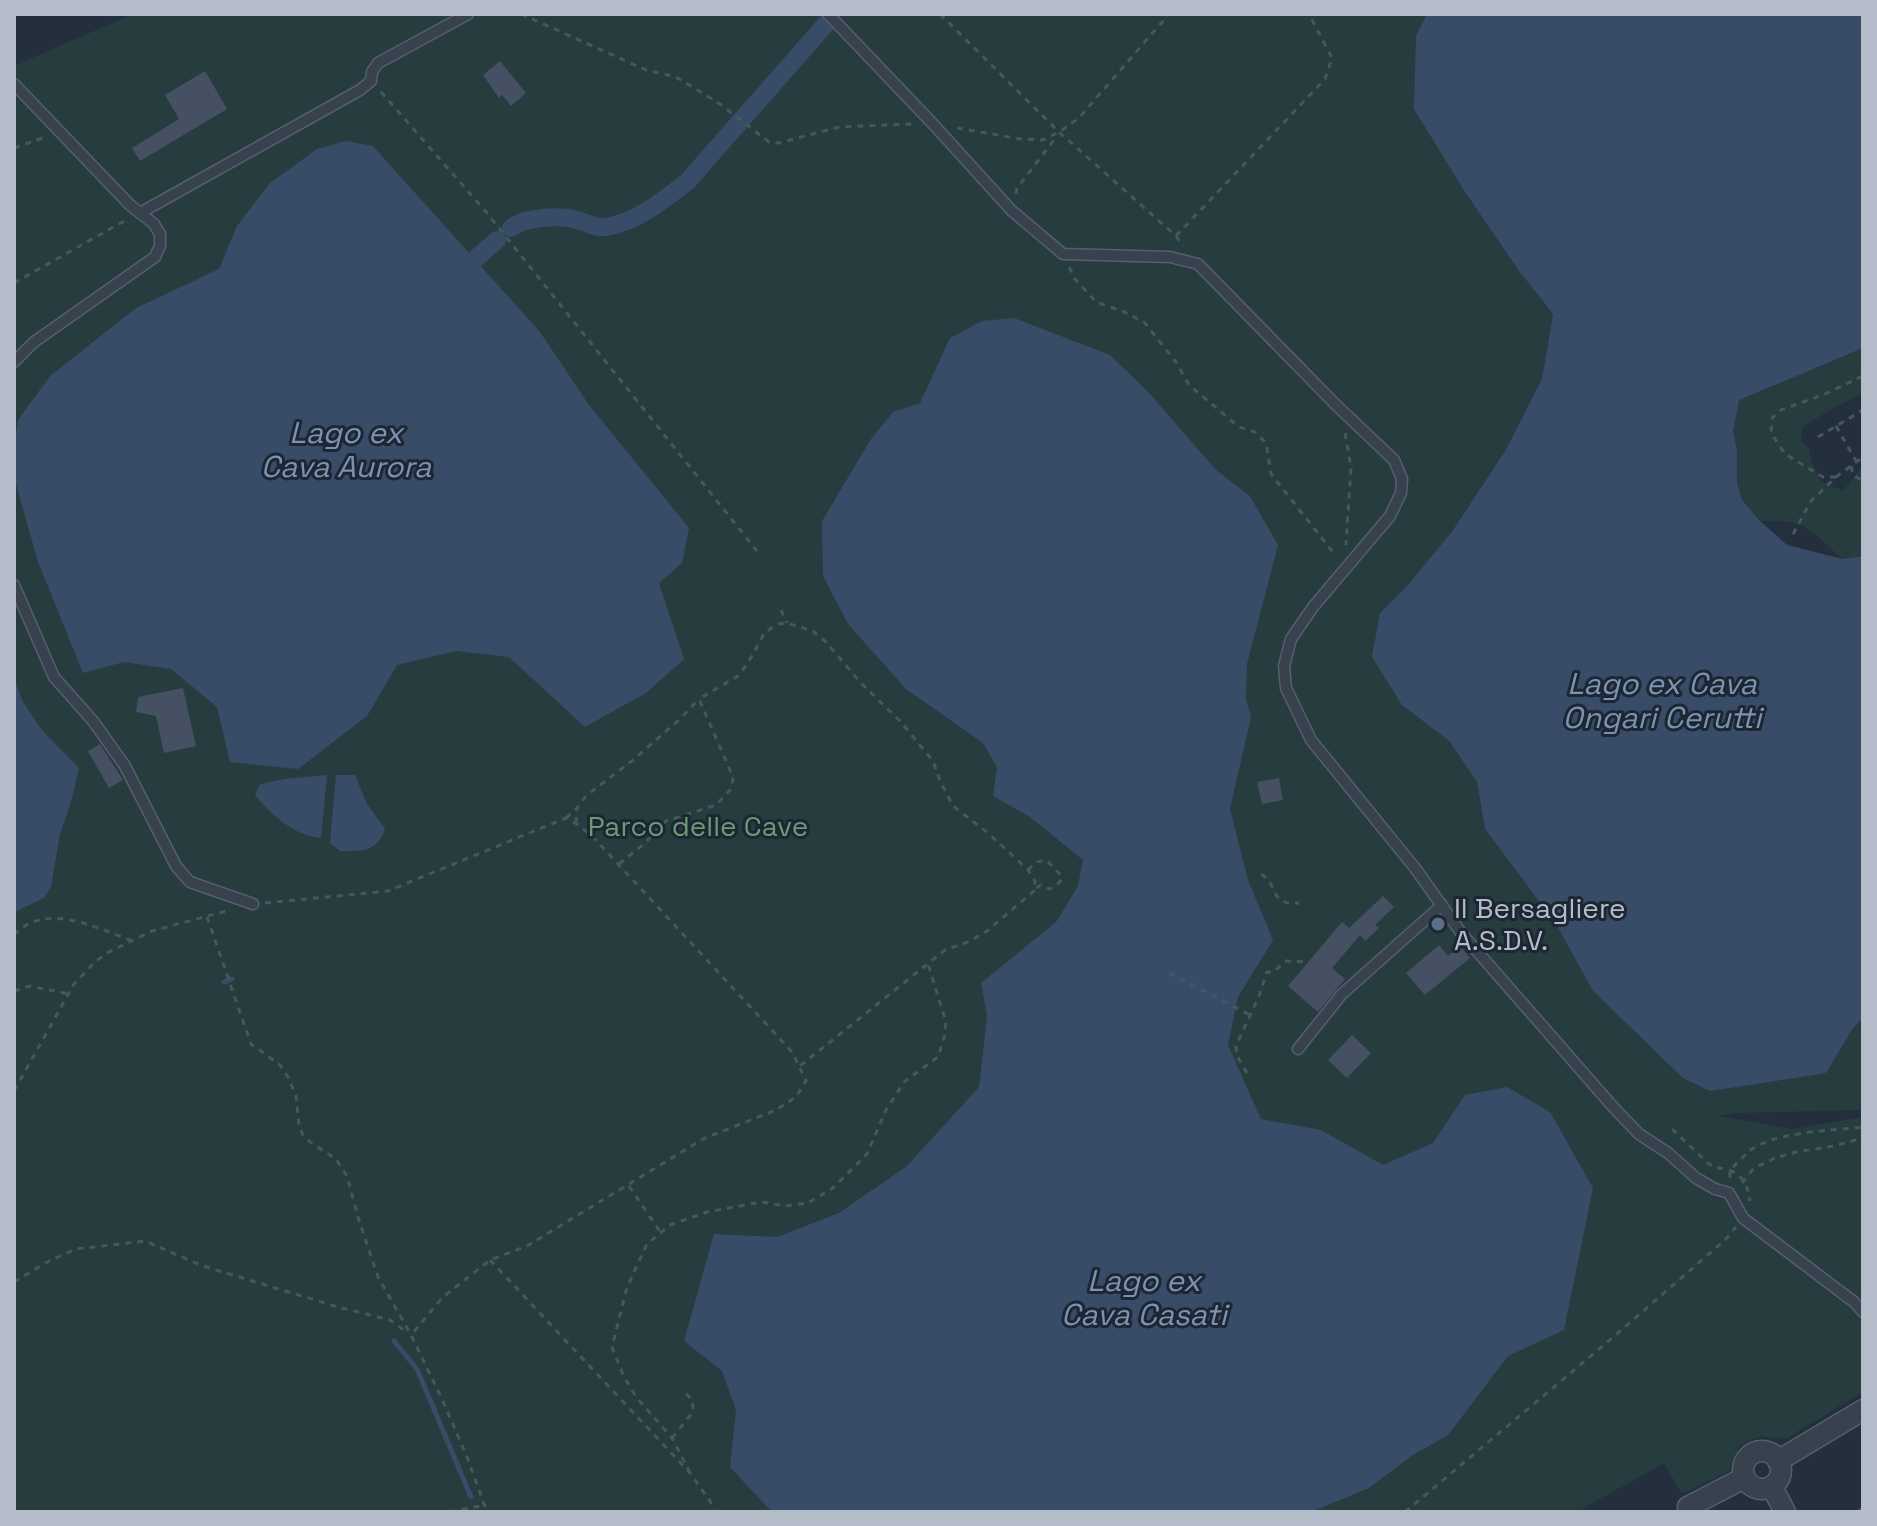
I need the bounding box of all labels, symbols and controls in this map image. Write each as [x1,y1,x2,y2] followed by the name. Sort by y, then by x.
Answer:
[261,413,432,486] water label: Lago ex Cava Aurora
[1563,664,1765,737] water label: Lago ex Cava Ongari Cerutti
[588,808,808,844] park label: Parco delle Cave
[1454,890,1626,958] place label: Il Bersagliere A.S.D.V.
[1429,915,1447,933] marker: Il Bersagliere A.S.D.V.
[1061,1261,1231,1334] water label: Lago ex Cava Casati

